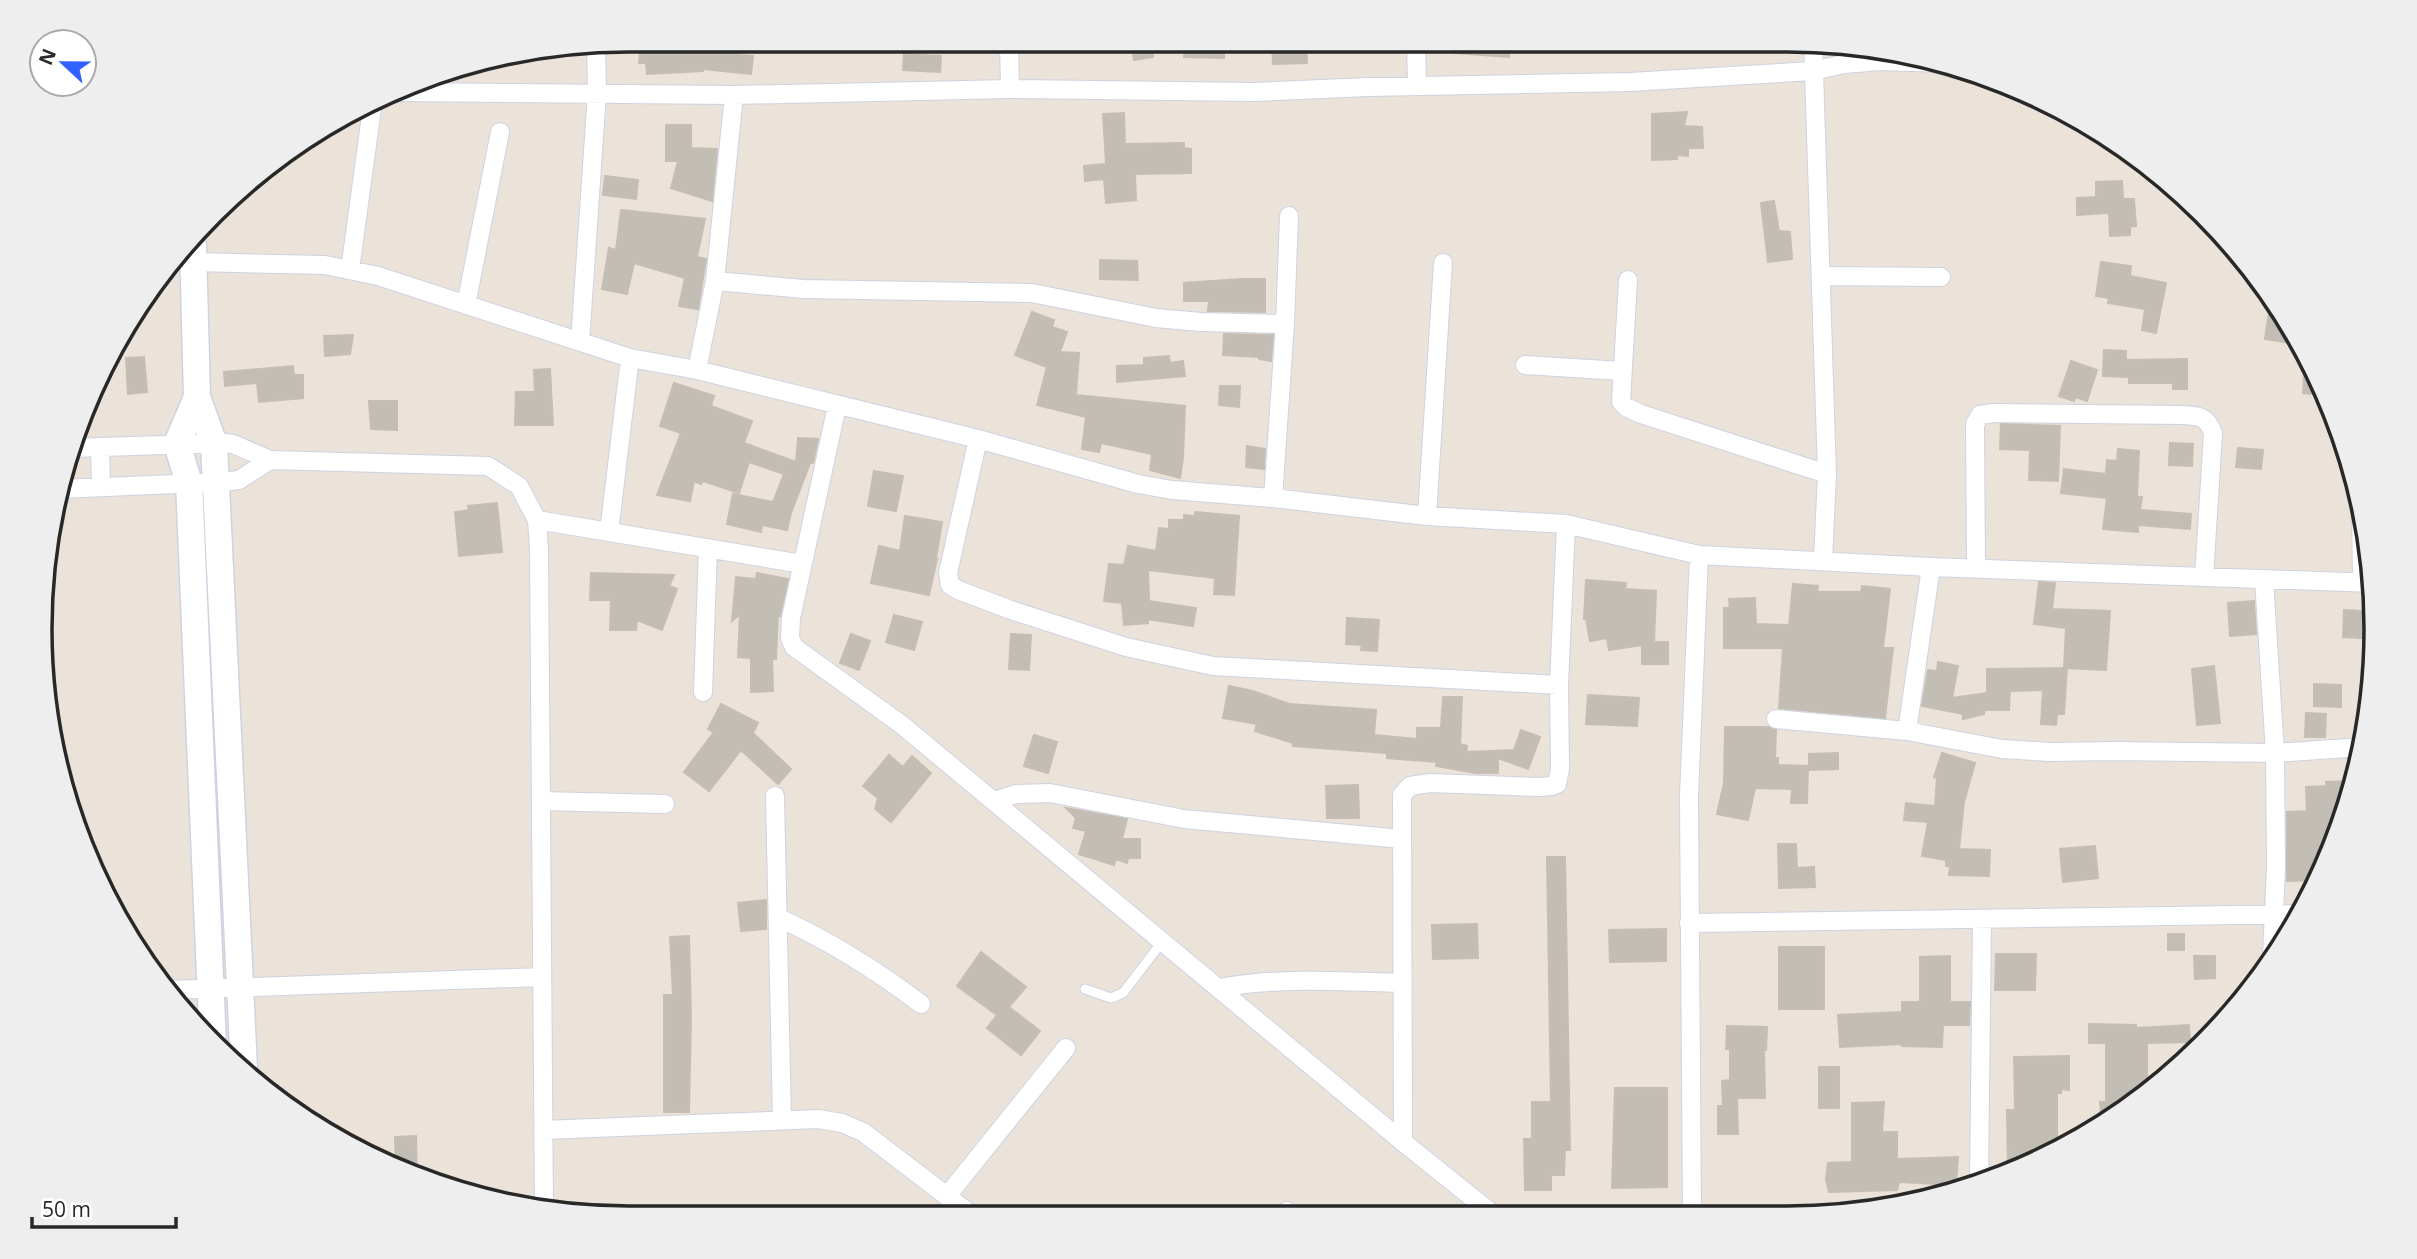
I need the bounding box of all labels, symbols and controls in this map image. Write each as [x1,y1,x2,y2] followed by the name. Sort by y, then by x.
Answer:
[28,28,98,98] north arrow
[32,45,62,69] text: N
[32,1186,175,1230] scale bar
[42,1195,91,1223] text: 50 m

